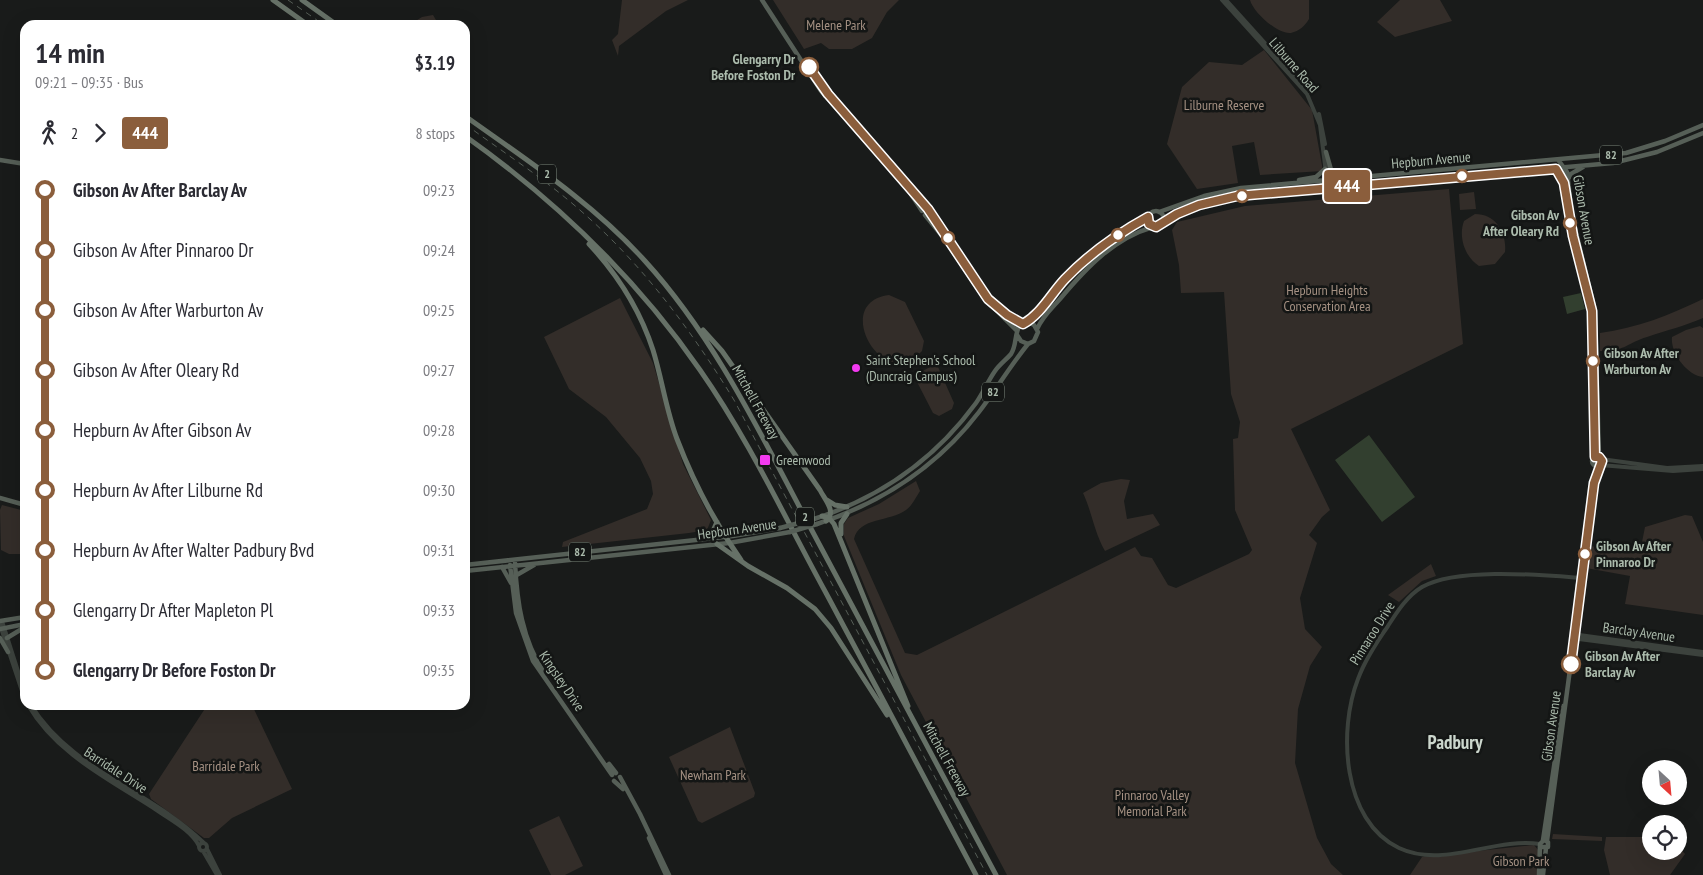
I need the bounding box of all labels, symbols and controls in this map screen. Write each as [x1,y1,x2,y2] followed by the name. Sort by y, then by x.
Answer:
[806,16,866,34] park label: Melene Park
[35,34,105,71] text: 14 min
[1265,34,1323,96] street label: Lilburne Road
[711,50,796,84] place label: Glengarry Dr Before Foston Dr
[415,51,455,75] text: $3.19
[799,57,819,77] marker: Glengarry Dr Before Foston Dr
[35,72,143,92] text: 09:21 – 09:35 · Bus
[1184,96,1264,114] park label: Lilburne Reserve
[35,119,63,147] icon: walk
[86,119,114,147] icon: forward
[132,121,158,144] text: 444
[71,123,78,143] text: 2
[415,123,455,143] text: 8 stops
[1600,146,1622,164] road number: 82
[1391,148,1472,172] street label: Hepburn Avenue
[538,164,556,183] road number: 2
[1455,169,1469,183] unlabelled marker
[1318,170,1376,202] line badge: 444
[1334,174,1360,197] text: 444
[1569,174,1599,247] street label: Gibson Avenue
[73,178,247,202] text: Gibson Av After Barclay Av
[423,180,455,200] text: 09:23
[1235,189,1249,203] unlabelled marker
[1482,206,1559,240] place label: Gibson Av After Oleary Rd
[1563,216,1577,230] marker: Gibson Av After Oleary Rd
[1111,228,1125,242] unlabelled marker
[941,231,955,245] unlabelled marker
[73,238,254,262] text: Gibson Av After Pinnaroo Dr
[423,240,455,260] text: 09:24
[1283,281,1371,315] park label: Hepburn Heights Conservation Area
[73,298,263,322] text: Gibson Av After Warburton Av
[423,300,455,320] text: 09:25
[1603,344,1680,378] place label: Gibson Av After Warburton Av
[866,351,976,385] place label: Saint Stephen's School (Duncraig Campus)
[1586,354,1600,368] marker: Gibson Av After Warburton Av
[73,358,239,382] text: Gibson Av After Oleary Rd
[423,360,455,380] text: 09:27
[728,362,784,443] street label: Mitchell Freeway
[850,362,862,374] marker: Saint Stephen's School (Duncraig Campus)
[982,382,1004,402] road number: 82
[73,418,251,442] text: Hepburn Av After Gibson Av
[423,420,455,440] text: 09:28
[776,451,831,469] place label: Greenwood
[758,453,772,467] marker: Greenwood
[73,478,263,502] text: Hepburn Av After Lilburne Rd
[423,480,455,500] text: 09:30
[796,508,814,526] road number: 2
[696,515,778,543] street label: Hepburn Avenue
[1596,537,1672,571] place label: Gibson Av After Pinnaroo Dr
[73,538,314,562] text: Hepburn Av After Walter Padbury Bvd
[423,540,455,560] text: 09:31
[569,542,591,562] road number: 82
[1578,547,1592,561] marker: Gibson Av After Pinnaroo Dr
[73,598,273,622] text: Glengarry Dr After Mapleton Pl
[1345,598,1399,668] street label: Pinnaroo Drive
[423,600,455,620] text: 09:33
[1602,618,1676,646] street label: Barclay Avenue
[535,647,589,715] street label: Kingsley Drive
[1585,647,1661,681] place label: Gibson Av After Barclay Av
[1561,654,1581,674] marker: Gibson Av After Barclay Av
[73,658,276,682] text: Glengarry Dr Before Foston Dr
[423,660,455,680] text: 09:35
[1537,689,1565,762] street label: Gibson Avenue
[919,719,975,800] street label: Mitchell Freeway
[1428,730,1483,754] district label: Padbury
[81,743,151,797] street label: Barridale Drive
[192,757,260,775] park label: Barridale Park
[1642,760,1688,805] north arrow
[1642,760,1687,860] map controls
[680,766,747,784] park label: Newham Park
[1115,786,1190,820] park label: Pinnaroo Valley Memorial Park
[1642,815,1687,860] button: locate
[1493,852,1550,870] park label: Gibson Park

